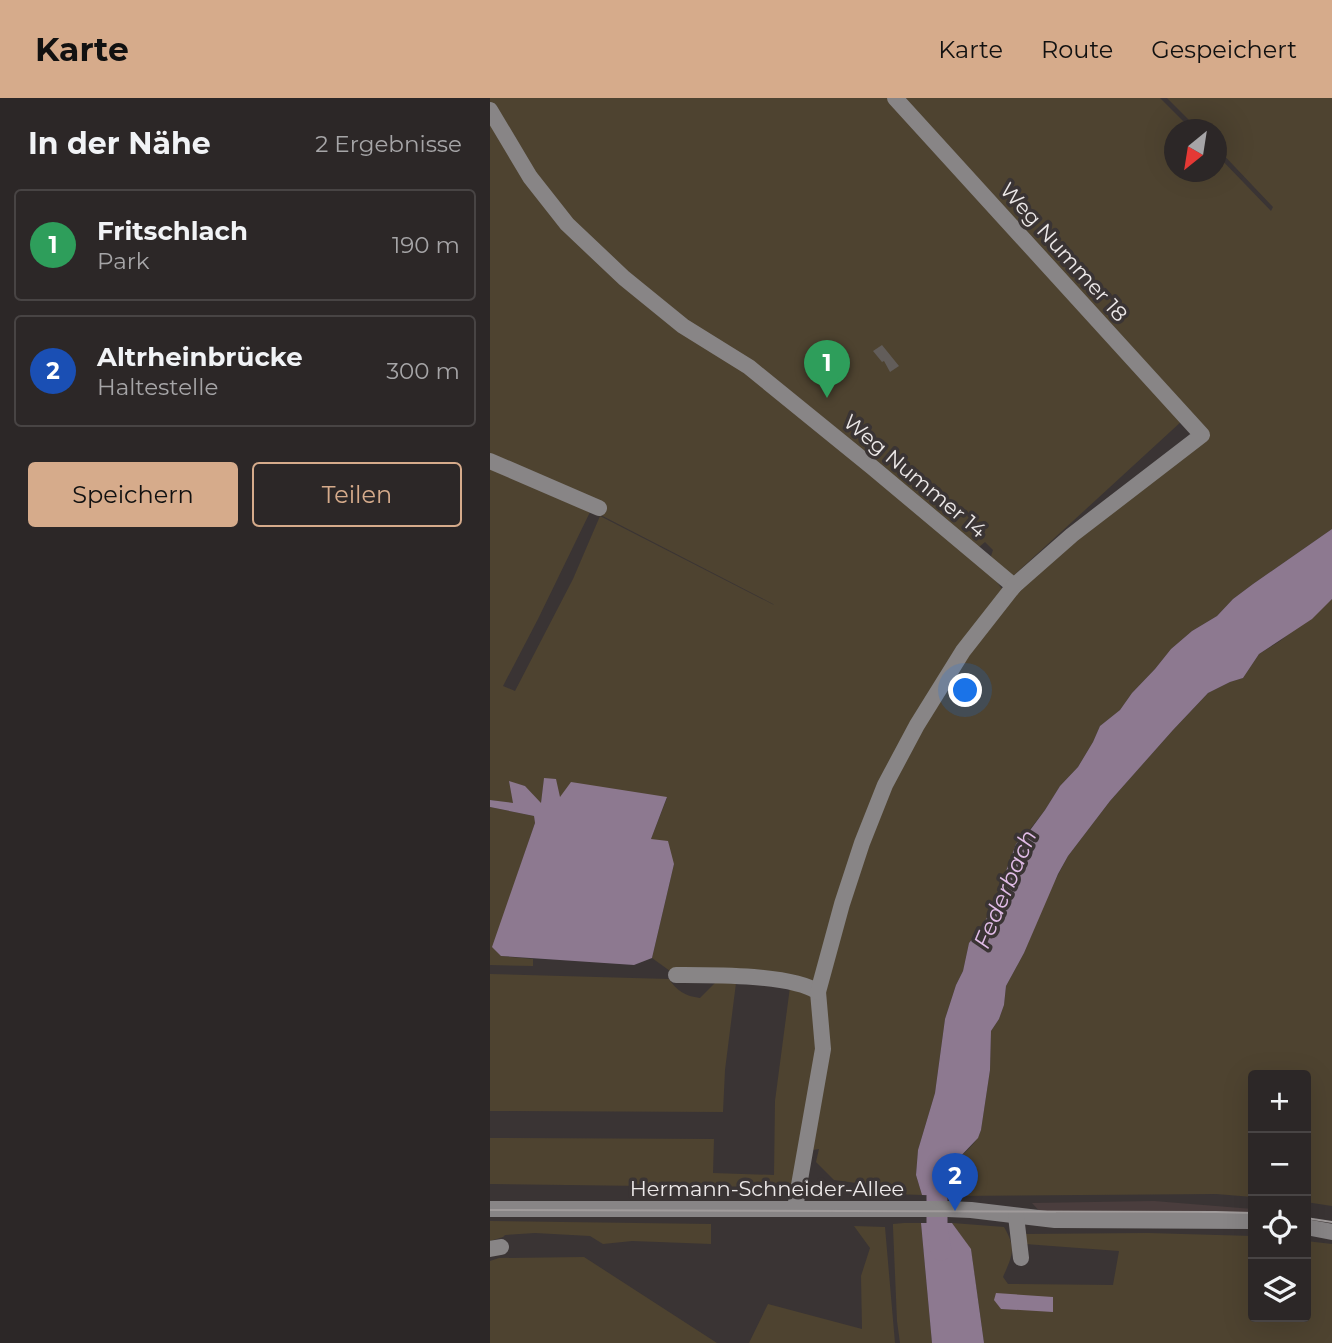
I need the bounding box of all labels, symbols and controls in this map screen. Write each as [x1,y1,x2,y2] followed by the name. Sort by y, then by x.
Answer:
[35,29,129,69] text: Karte
[938,35,1003,64] text: Karte
[1041,35,1113,64] text: Route
[1151,35,1297,64] text: Gespeichert
[1164,119,1227,182] north arrow
[28,125,211,162] text: In der Nähe
[315,130,462,158] text: 2 Ergebnisse
[995,177,1133,327] street label: Weg Nummer 18
[97,215,248,247] text: Fritschlach
[48,231,58,259] text: 1
[392,231,460,259] text: 190 m
[97,247,150,275] text: Park
[804,340,850,398] pin: 1
[97,341,303,373] text: Altrheinbrücke
[46,357,60,385] text: 2
[386,357,460,385] text: 300 m
[97,373,218,401] text: Haltestelle
[839,409,992,543] street label: Weg Nummer 14
[28,462,238,527] button: Speichern
[252,462,462,527] button: Teilen
[948,673,982,707] your location
[967,825,1043,953] water label: Federbach
[1248,1070,1311,1322] map controls
[1248,1070,1311,1133] button: +
[1248,1133,1311,1196] button: −
[932,1153,978,1211] pin: 2
[630,1176,904,1201] street label: Hermann-Schneider-Allee
[1248,1196,1311,1259] button: locate
[1248,1259,1311,1322] button: layers

